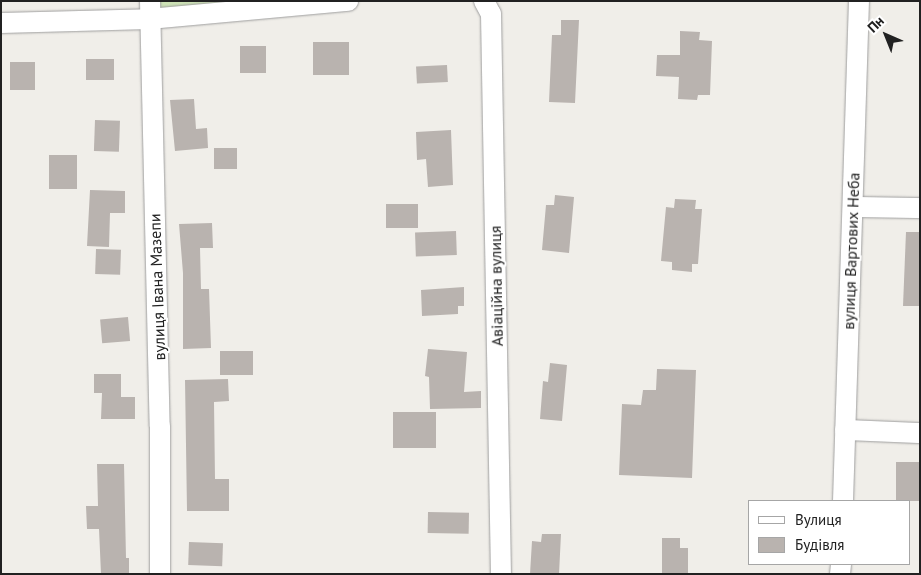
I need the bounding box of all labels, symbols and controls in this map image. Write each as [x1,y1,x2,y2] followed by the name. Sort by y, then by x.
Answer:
[861,10,911,60] north arrow
[863,12,888,36] text: Пн
[839,172,863,330] street label: вулиця Вартових Неба
[145,213,169,361] street label: вулиця Івана Мазепи
[485,226,507,346] street label: Авіаційна вулиця
[748,500,911,565] legend
[795,510,842,529] text: Вулиця
[795,535,844,554] text: Будівля

